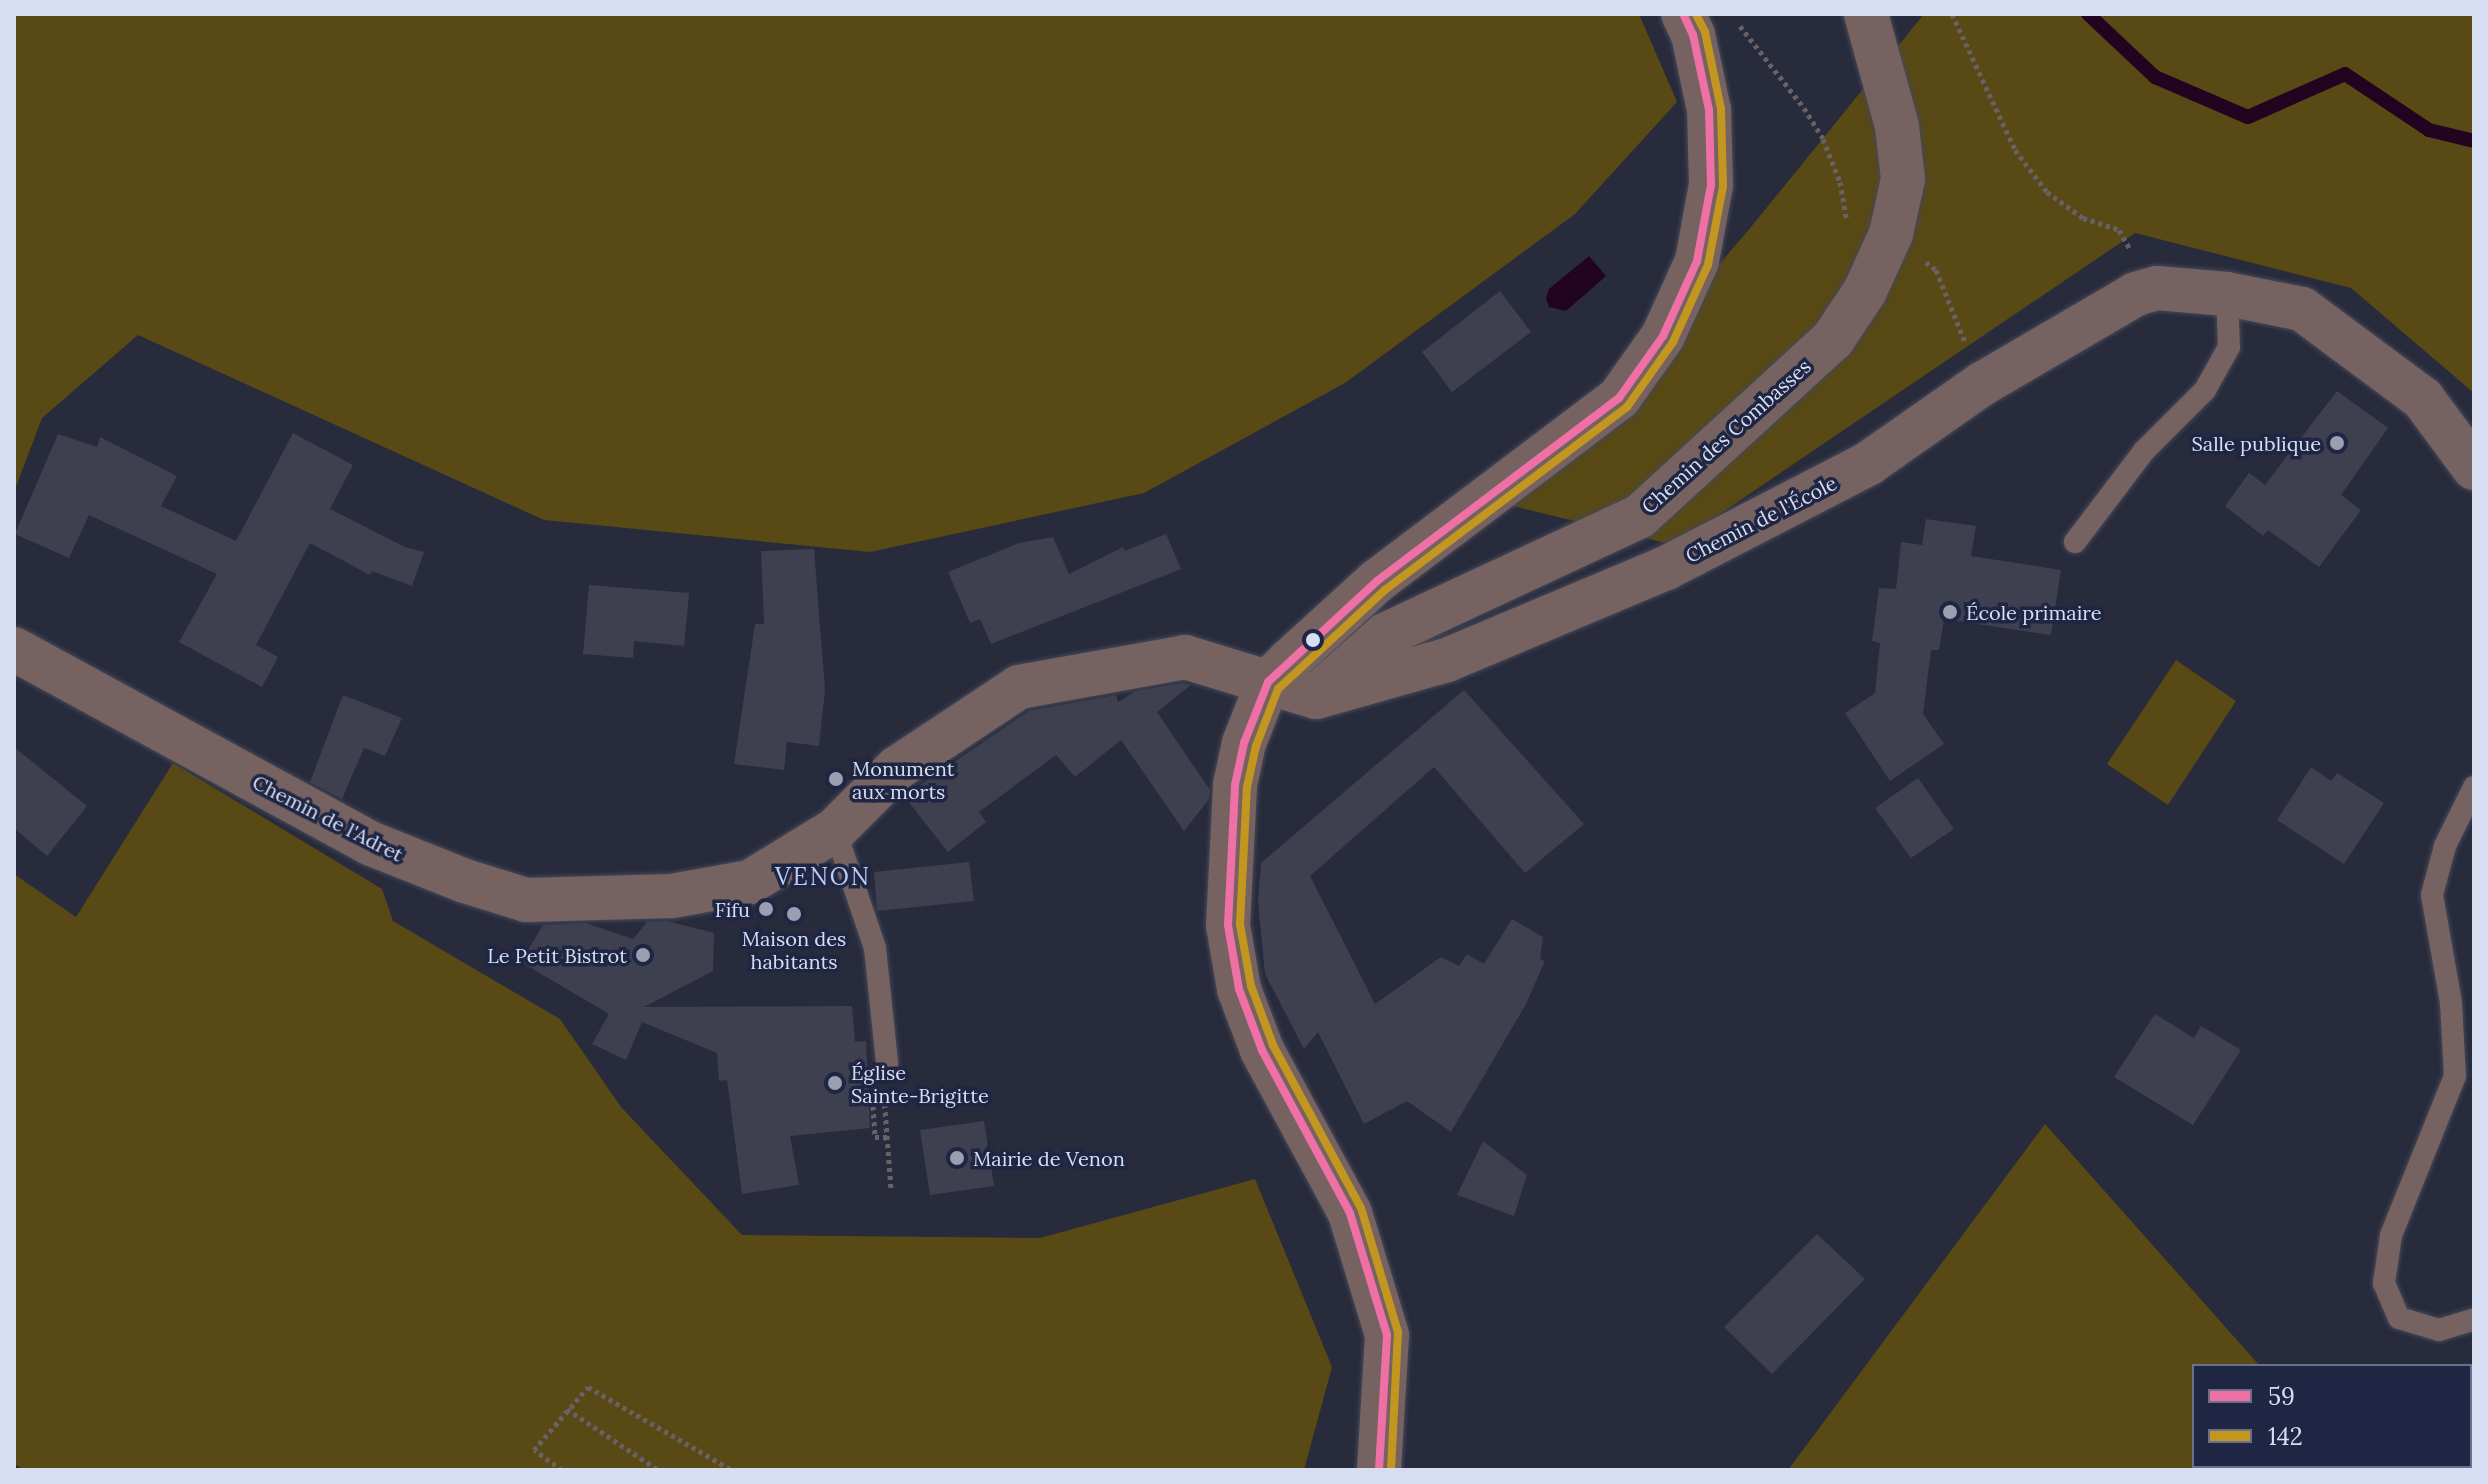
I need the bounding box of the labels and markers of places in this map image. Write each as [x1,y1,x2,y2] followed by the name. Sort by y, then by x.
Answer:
[2191,431,2321,455] place label: Salle publique
[2328,434,2346,452] marker: Salle publique
[1966,600,2102,624] place label: École primaire
[1941,603,1959,621] marker: École primaire
[1305,632,1321,648] unlabelled marker
[852,756,954,803] place label: Monument aux morts
[827,770,845,788] marker: Monument aux morts
[715,897,750,921] place label: Fifu
[757,900,775,918] marker: Fifu
[785,905,803,923] marker: Maison des habitants
[742,926,846,973] place label: Maison des habitants
[487,943,627,967] place label: Le Petit Bistrot
[634,946,652,964] marker: Le Petit Bistrot
[851,1060,989,1107] place label: Église Sainte-Brigitte
[826,1074,844,1092] marker: Église Sainte-Brigitte
[973,1146,1125,1170] place label: Mairie de Venon
[948,1149,966,1167] marker: Mairie de Venon

